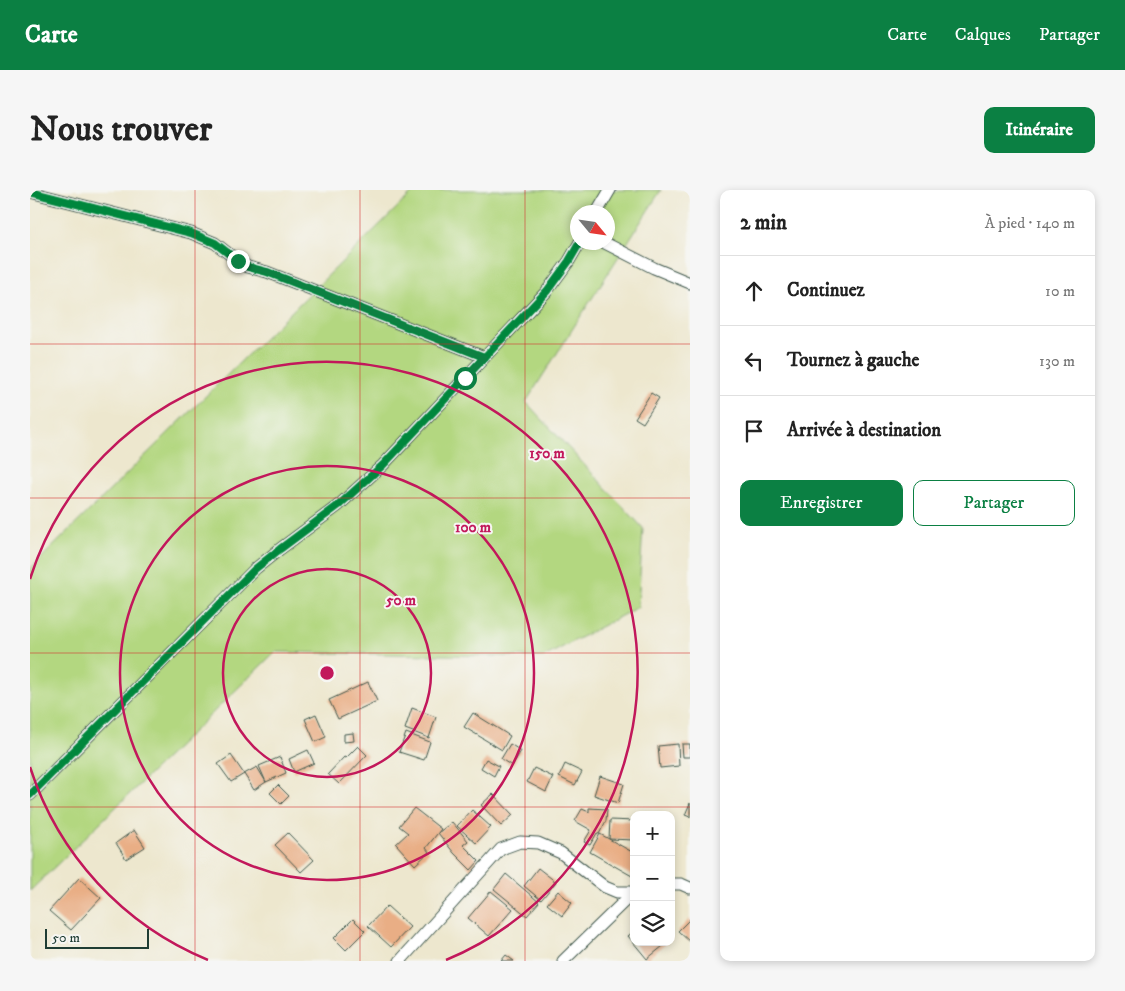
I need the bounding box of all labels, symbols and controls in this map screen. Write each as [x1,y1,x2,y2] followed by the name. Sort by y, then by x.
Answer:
[25,20,78,50] text: Carte
[887,24,927,46] text: Carte
[955,24,1011,46] text: Calques
[1039,24,1100,46] text: Partager
[984,107,1095,153] button: Itinéraire
[30,108,212,152] text: Nous trouver
[570,205,615,250] north arrow
[740,210,787,236] text: 2 min
[985,213,1075,233] text: À pied · 140 m
[227,250,250,273] route end
[740,277,768,305] icon: ahead
[787,279,865,302] text: Continuez
[1045,281,1075,301] text: 10 m
[740,347,768,375] icon: left
[787,349,919,372] text: Tournez à gauche
[1039,351,1075,371] text: 130 m
[454,367,477,390] route start
[740,417,768,445] icon: arrive
[787,419,941,442] text: Arrivée à destination
[529,444,565,463] text: 150 m
[740,480,903,526] button: Enregistrer
[913,480,1075,526] button: Partager
[455,518,492,537] text: 100 m
[385,591,417,610] text: 50 m
[318,664,336,682] centre of rings
[630,811,675,946] map controls
[630,811,675,856] button: +
[630,856,675,901] button: −
[630,901,675,946] button: layers
[45,926,149,949] scale bar
[52,929,80,947] text: 50 m

